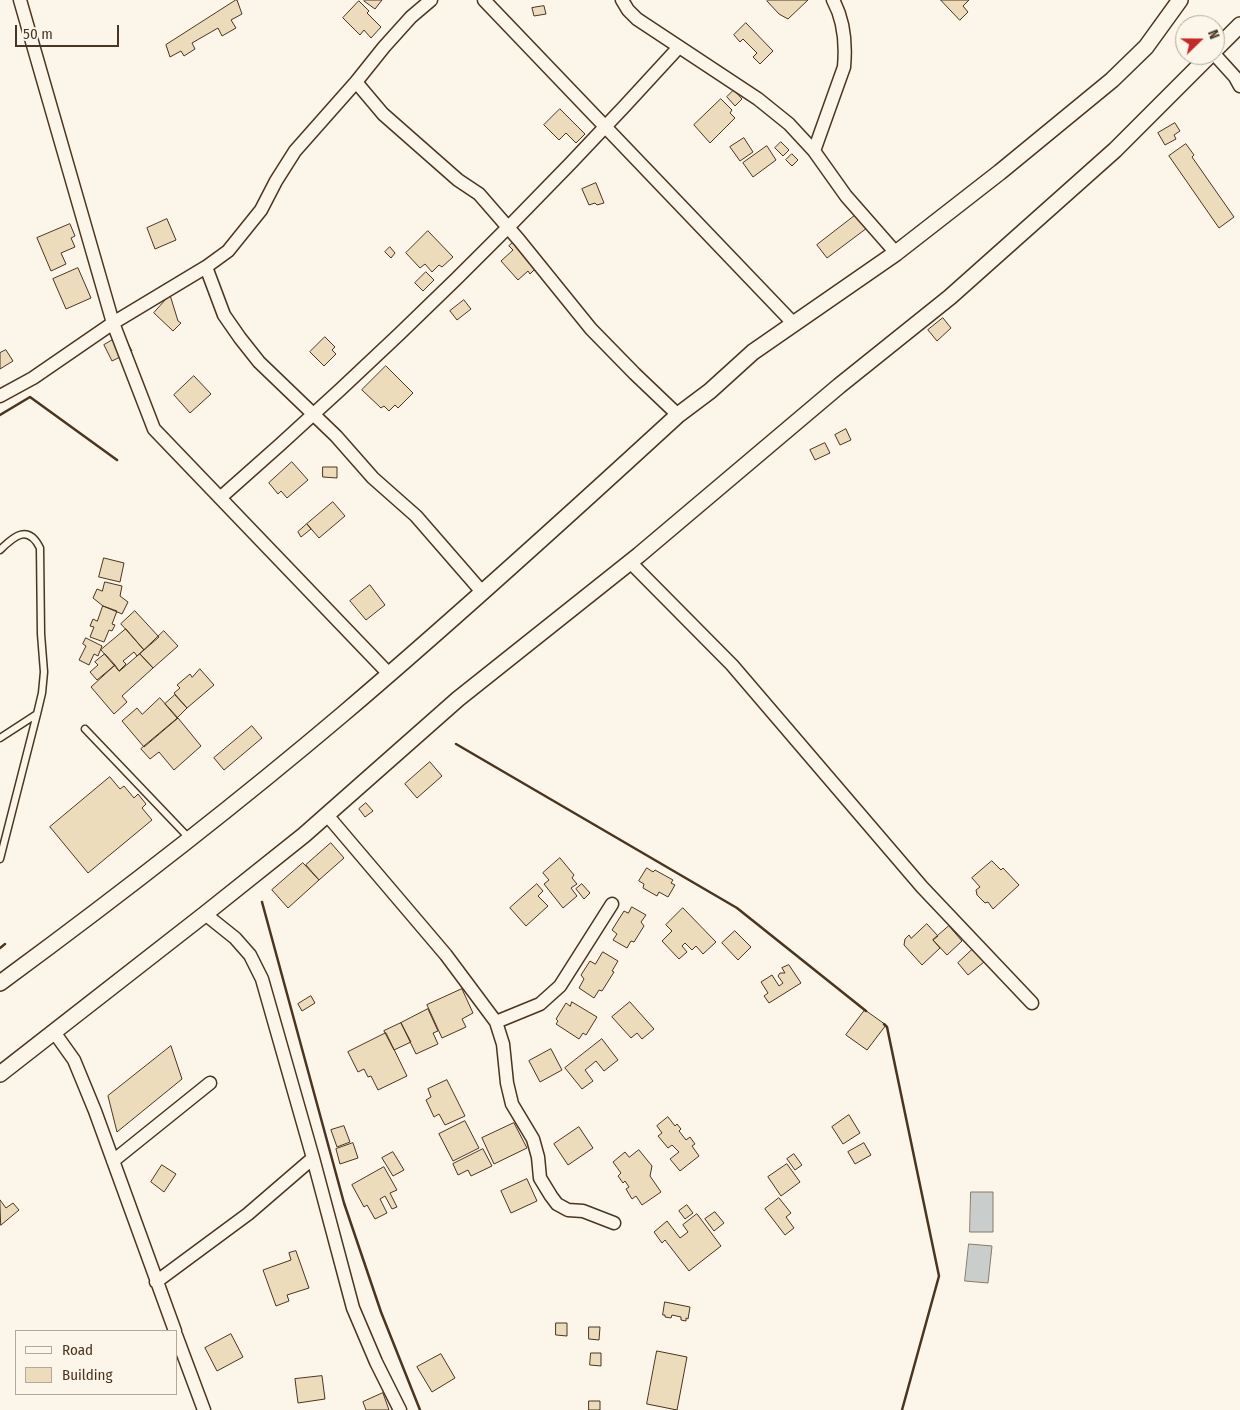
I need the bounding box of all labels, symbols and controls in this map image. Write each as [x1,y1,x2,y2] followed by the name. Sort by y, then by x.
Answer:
[18,15,121,47] scale bar
[1175,15,1225,65] north arrow
[23,25,53,43] text: 50 m
[1204,27,1223,42] text: N
[15,1330,178,1395] legend
[62,1341,93,1359] text: Road
[62,1366,113,1384] text: Building

